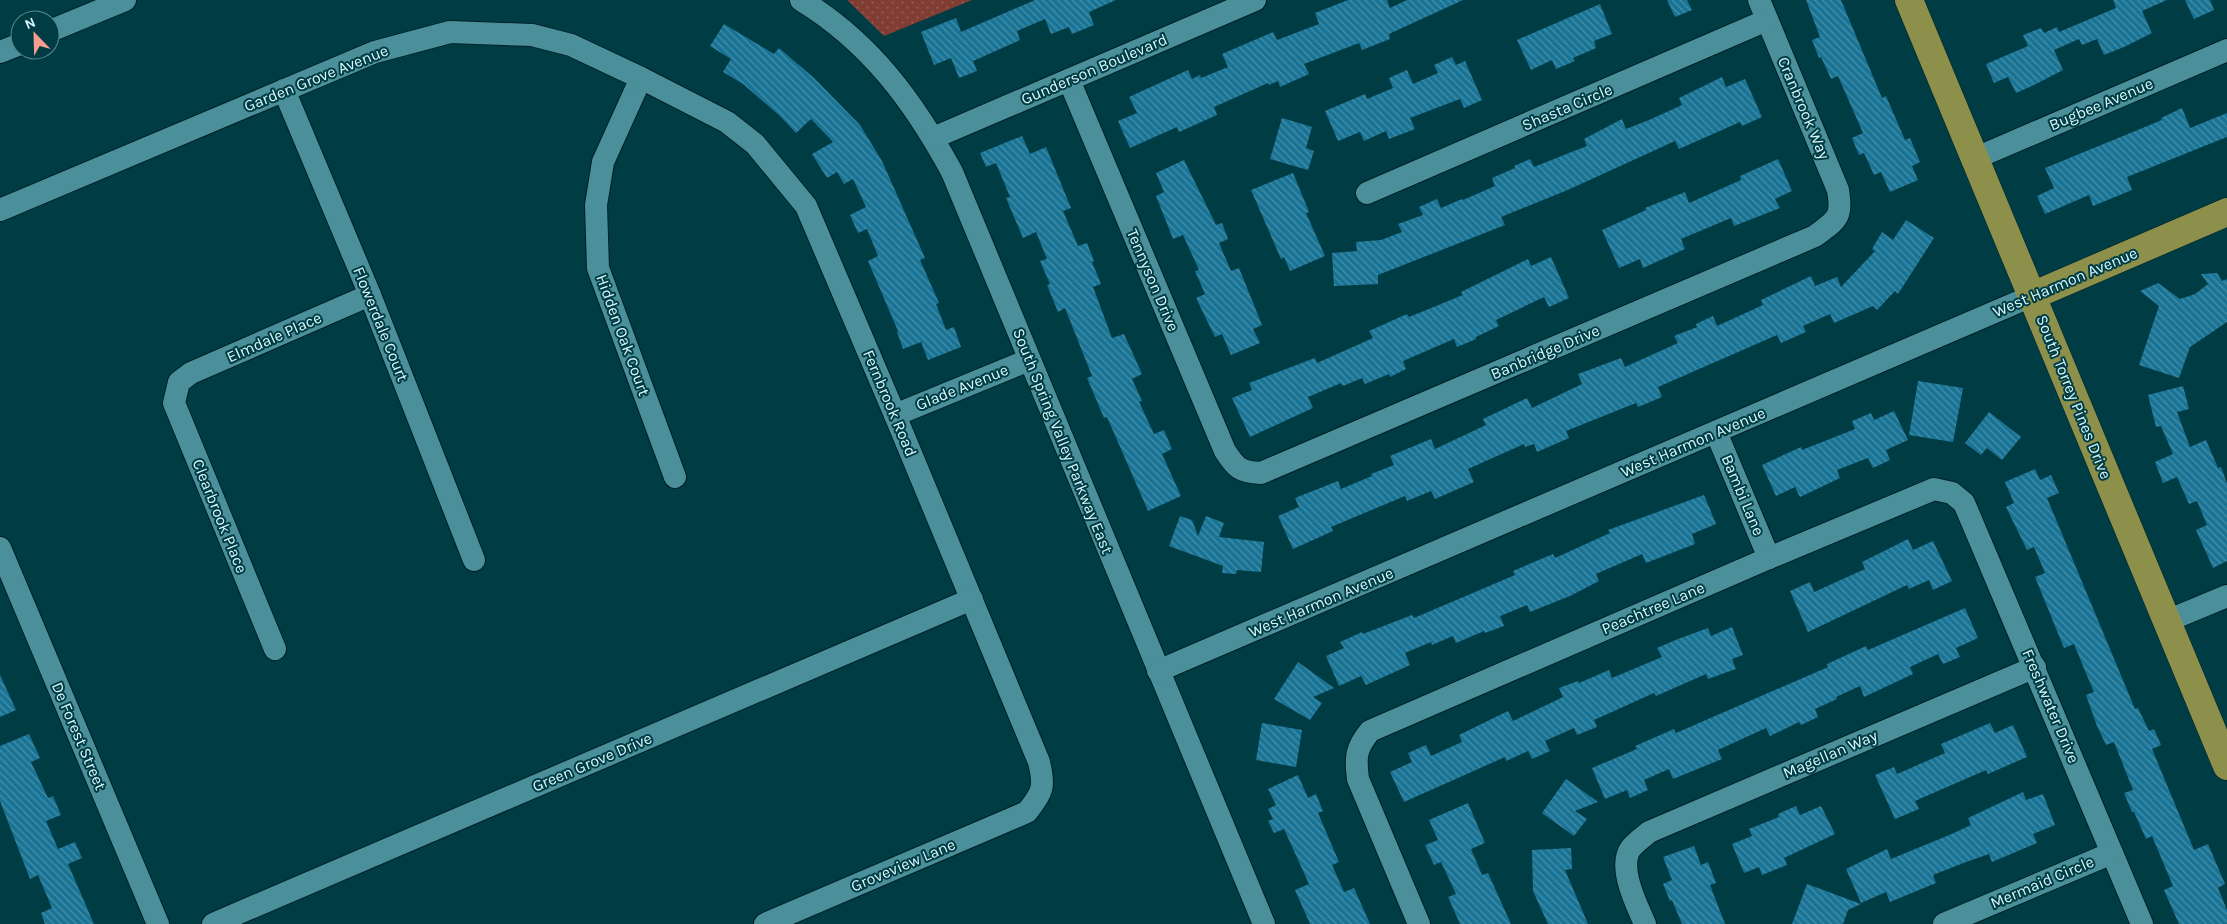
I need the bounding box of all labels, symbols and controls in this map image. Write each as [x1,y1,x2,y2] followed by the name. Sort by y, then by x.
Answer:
[10,10,60,60] north arrow
[22,14,38,33] text: N
[1018,30,1170,108] street label: Gunderson Boulevard
[241,40,391,116] street label: Garden Grove Avenue
[1774,54,1834,163] street label: Cranbrook Way
[2046,74,2156,134] street label: Bugbee Avenue
[1519,79,1615,135] street label: Shasta Circle
[1123,226,1183,334] street label: Tennyson Drive
[1990,243,2140,321] street label: West Harmon Avenue
[349,264,413,384] street label: Flowerdale Court
[592,272,654,398] street label: Hidden Oak Court
[224,308,324,366] street label: Elmdale Place
[2032,312,2116,482] street label: South Torrey Pines Drive
[1488,321,1602,383] street label: Banbridge Drive
[1009,325,1117,557] street label: South Spring Valley Parkway East
[859,347,921,459] street label: Fernbrook Road
[913,360,1011,414] street label: Glade Avenue
[1618,403,1768,481] street label: West Harmon Avenue
[1717,452,1769,538] street label: Bambi Lane
[188,456,252,576] street label: Clearbrook Place
[1246,563,1396,641] street label: West Harmon Avenue
[1599,578,1707,638] street label: Peachtree Lane
[2018,646,2084,766] street label: Freshwater Drive
[48,679,110,793] street label: De Forest Street
[1780,725,1881,782] street label: Magellan Way
[529,728,655,796] street label: Green Grove Drive
[848,834,958,896] street label: Groveview Lane
[1987,852,2097,912] street label: Mermaid Circle

